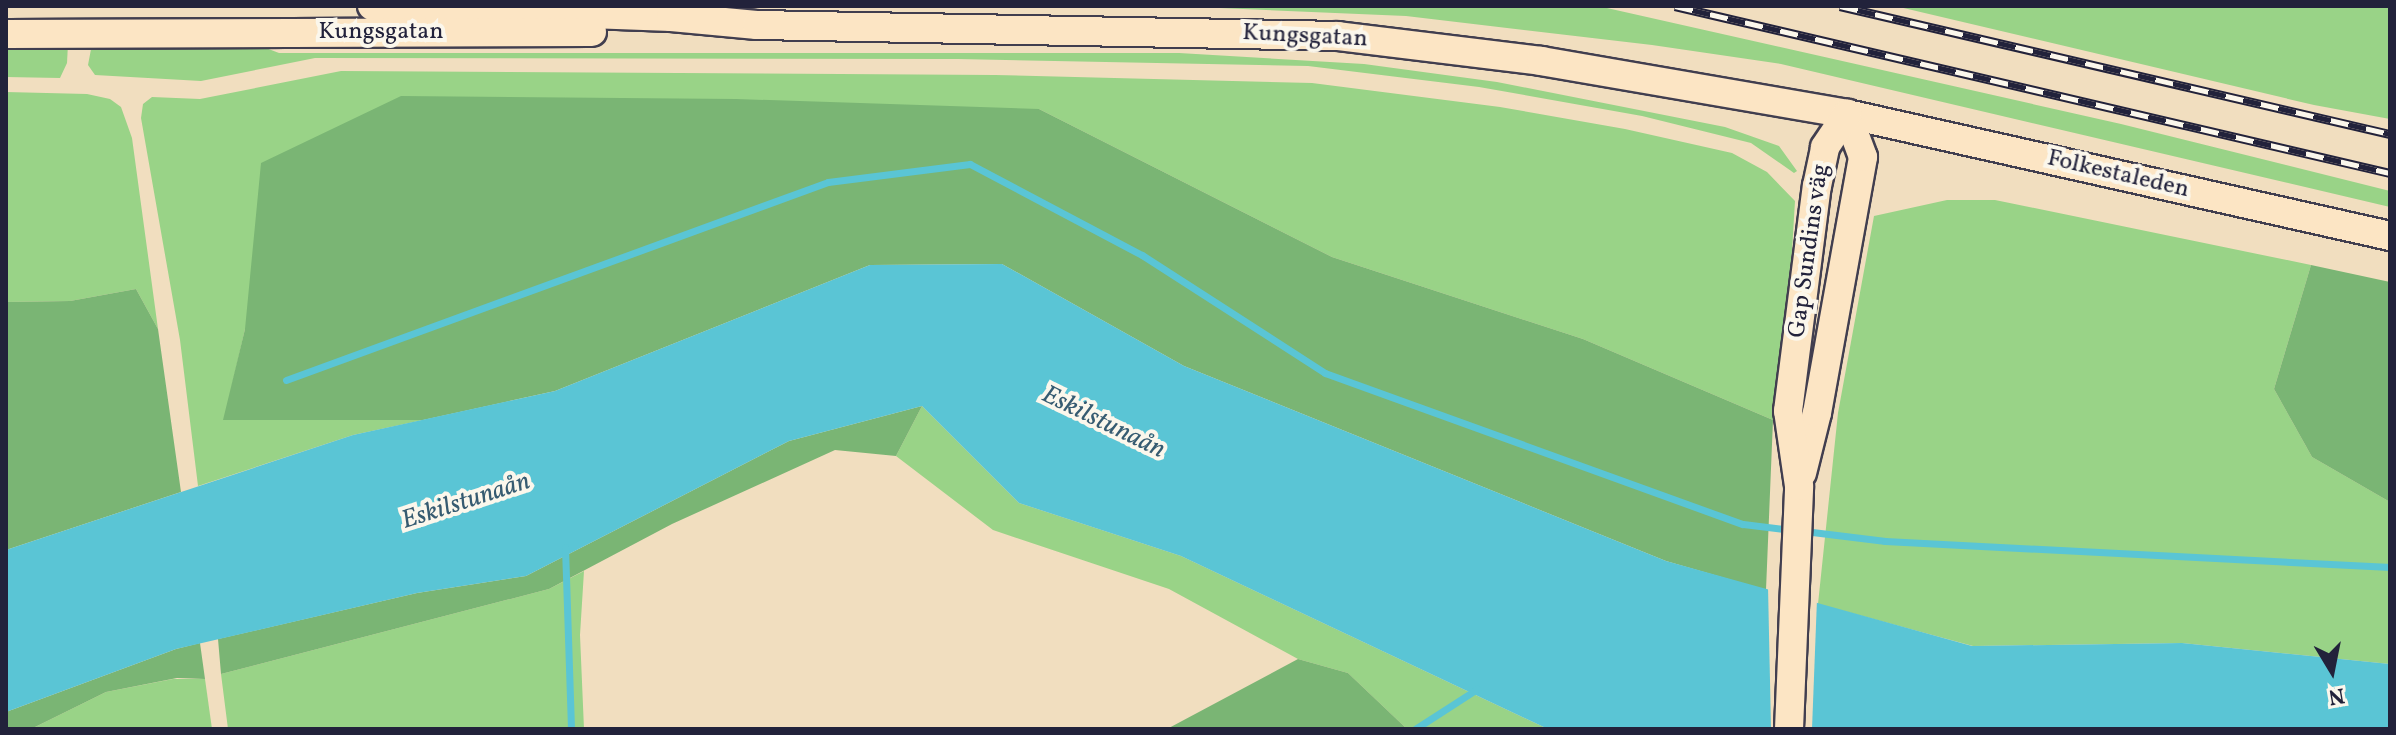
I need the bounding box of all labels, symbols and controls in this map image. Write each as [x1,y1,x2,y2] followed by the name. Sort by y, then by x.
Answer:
[318,19,444,47] street label: Kungsgatan
[1242,19,1368,55] street label: Kungsgatan
[2044,145,2192,205] street label: Folkestaleden
[1783,162,1837,340] street label: Gap Sundins väg
[1036,380,1170,466] water label: Eskilstunaån
[398,467,534,537] water label: Eskilstunaån
[2292,631,2372,711] north arrow
[2326,678,2347,712] text: N

